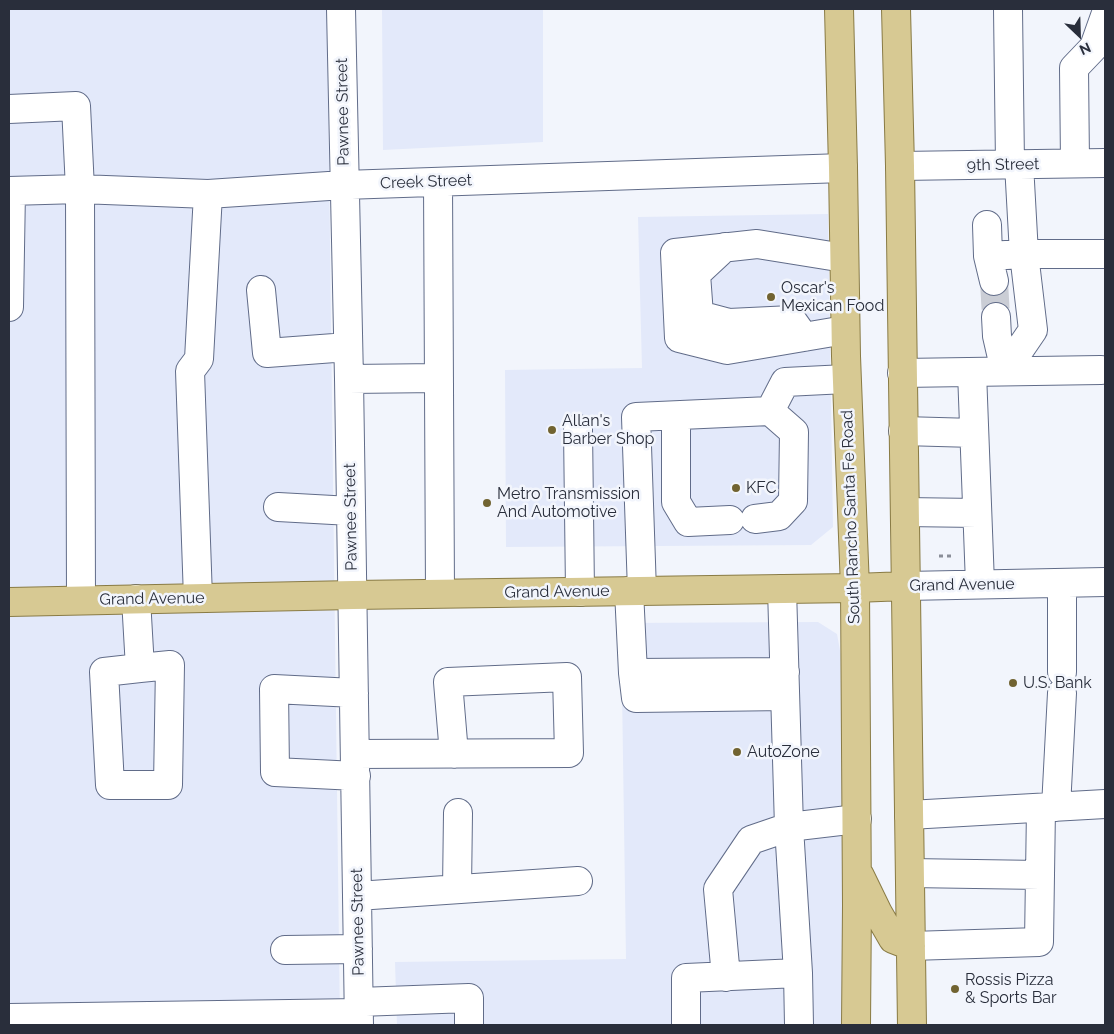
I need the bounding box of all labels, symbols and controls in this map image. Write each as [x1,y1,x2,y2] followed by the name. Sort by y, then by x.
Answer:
[1054,10,1104,60] north arrow
[1077,39,1093,58] text: N
[332,58,354,166] street label: Pawnee Street
[967,155,1039,175] street label: 9th Street
[380,171,472,193] street label: Creek Street
[781,278,884,316] place label: Oscar's Mexican Food
[765,291,777,303] marker: Oscar's Mexican Food
[838,410,864,624] street label: South Rancho Santa Fe Road
[562,411,654,449] place label: Allan's Barber Shop
[546,424,558,436] marker: Allan's Barber Shop
[340,463,362,571] street label: Pawnee Street
[746,478,776,498] place label: KFC
[730,482,742,494] marker: KFC
[497,484,640,522] place label: Metro Transmission And Automotive
[481,497,493,509] marker: Metro Transmission And Automotive
[909,574,1015,596] street label: Grand Avenue
[504,581,610,603] street label: Grand Avenue
[99,588,205,610] street label: Grand Avenue
[1023,673,1092,693] place label: U.S. Bank
[1007,677,1019,689] marker: U.S. Bank
[747,742,820,762] place label: AutoZone
[731,746,743,758] marker: AutoZone
[347,868,369,976] street label: Pawnee Street
[965,970,1057,1008] place label: Rossis Pizza & Sports Bar
[949,983,961,995] marker: Rossis Pizza & Sports Bar

